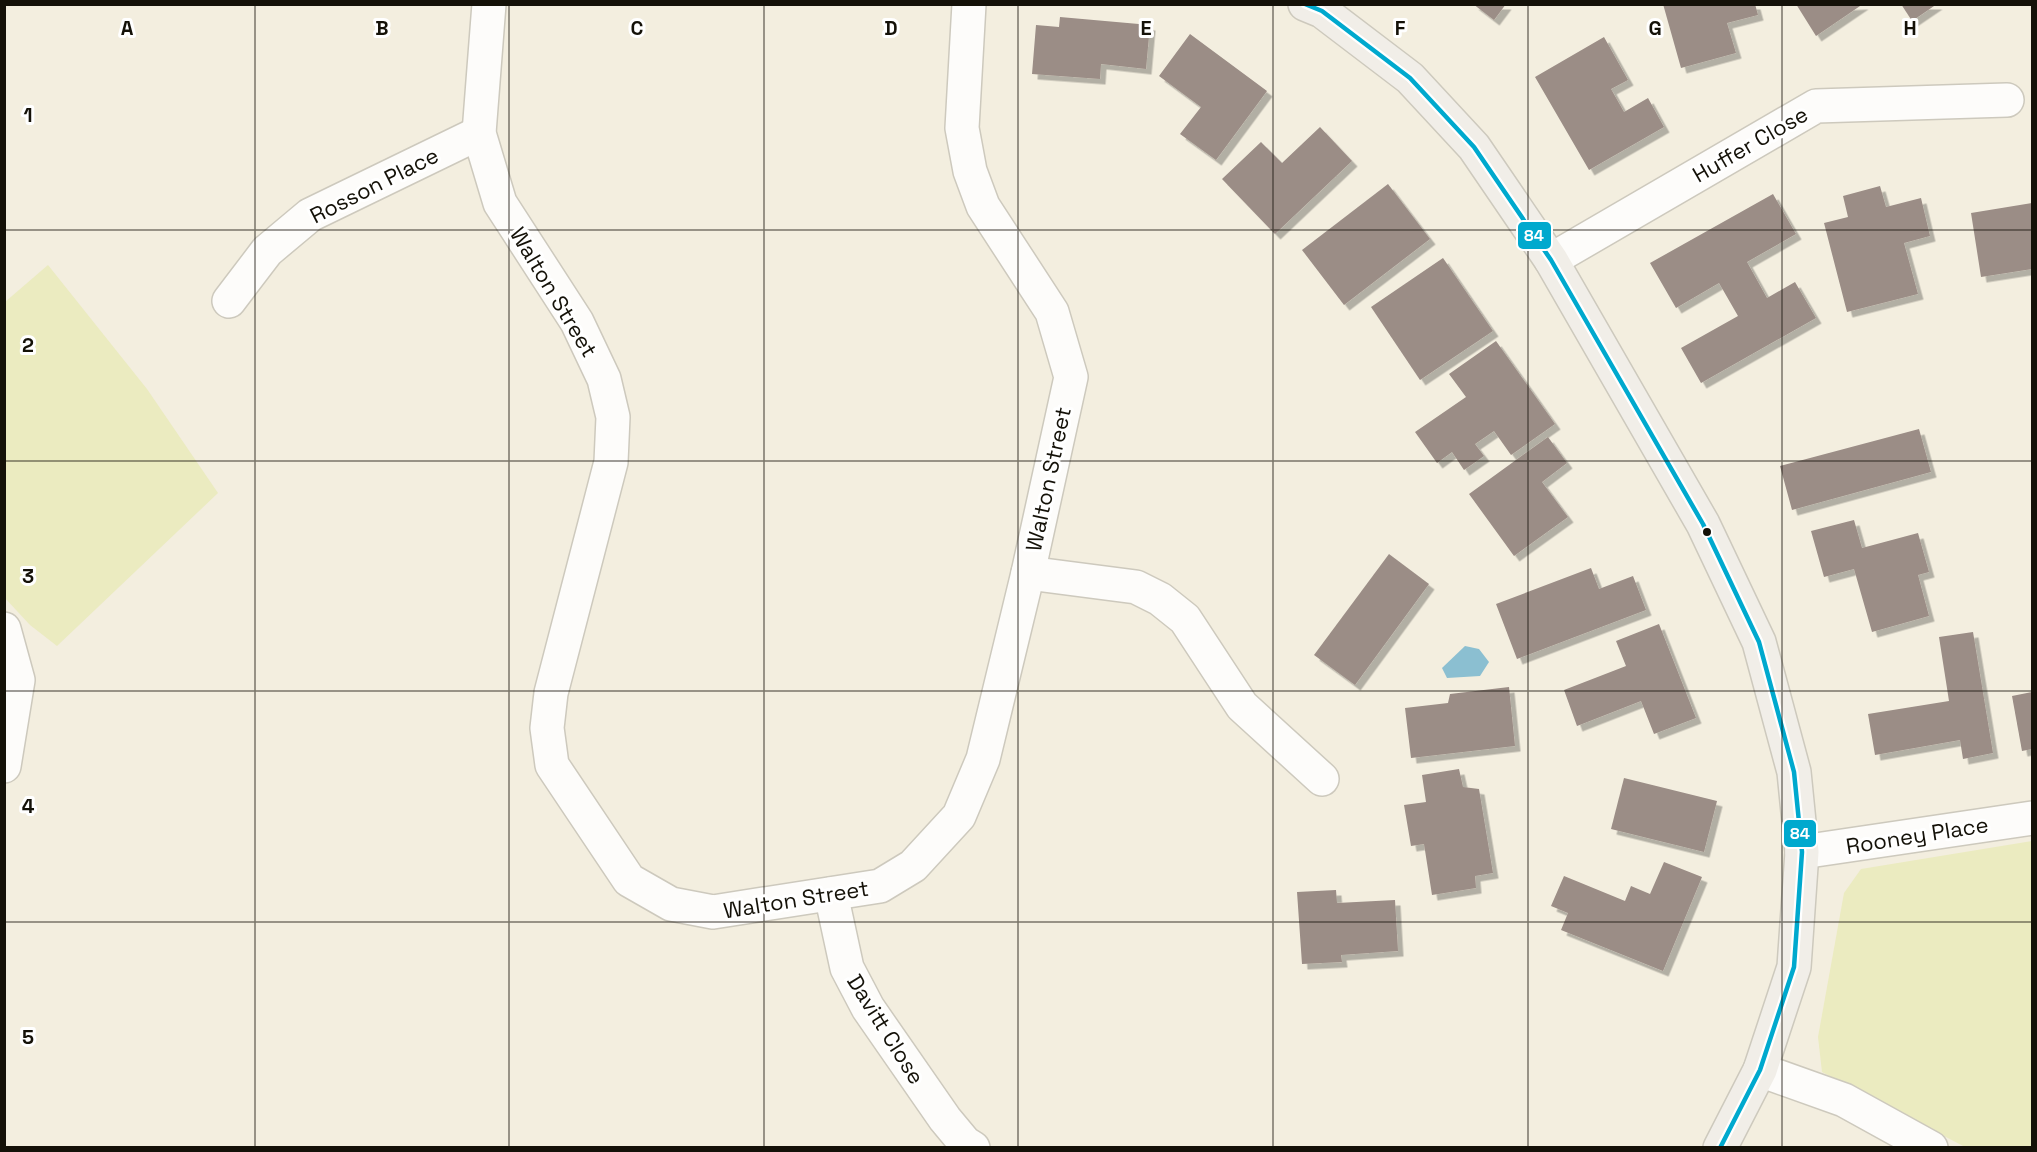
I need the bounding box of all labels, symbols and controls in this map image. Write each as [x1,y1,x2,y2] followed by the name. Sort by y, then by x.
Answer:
[121,15,134,41] text: A
[375,15,389,41] text: B
[631,15,644,41] text: C
[884,15,898,41] text: D
[1140,15,1152,41] text: E
[1395,15,1406,41] text: F
[1648,15,1662,41] text: G
[1903,15,1917,41] text: H
[1687,100,1813,188] street label: Huffer Close
[23,102,33,128] text: 1
[305,141,443,229] street label: Rosson Place
[1517,221,1552,250] line badge: 84
[504,222,604,362] street label: Walton Street
[1524,225,1544,246] text: 84
[22,332,34,358] text: 2
[1019,404,1077,554] street label: Walton Street
[1701,526,1713,538] unlabelled marker
[22,563,34,589] text: 3
[22,793,35,819] text: 4
[1844,810,1990,860] street label: Rooney Place
[1783,819,1817,848] line badge: 84
[1790,823,1810,844] text: 84
[721,874,871,924] street label: Walton Street
[841,969,931,1089] street label: Davitt Close
[22,1024,34,1050] text: 5

